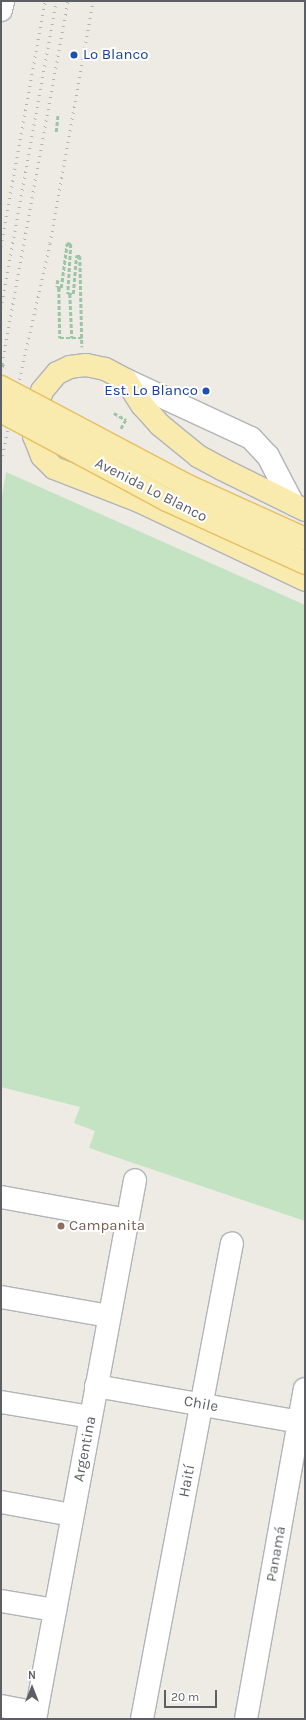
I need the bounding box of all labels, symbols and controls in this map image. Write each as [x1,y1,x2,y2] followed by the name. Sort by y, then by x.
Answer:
[83,46,149,64] place label: Lo Blanco
[68,49,80,61] marker: Lo Blanco
[104,382,198,400] place label: Est. Lo Blanco
[201,386,211,396] marker: Est. Lo Blanco
[92,454,210,526] street label: Avenida Lo Blanco
[69,1217,145,1235] place label: Campanita
[56,1221,66,1231] marker: Campanita
[182,1392,220,1416] street label: Chile
[70,1415,100,1483] street label: Argentina
[175,1463,199,1499] street label: Haití
[262,1525,290,1583] street label: Panamá
[12,1668,52,1708] north arrow
[28,1669,36,1682] text: N
[166,1682,219,1708] scale bar
[171,1690,199,1704] text: 20 m

